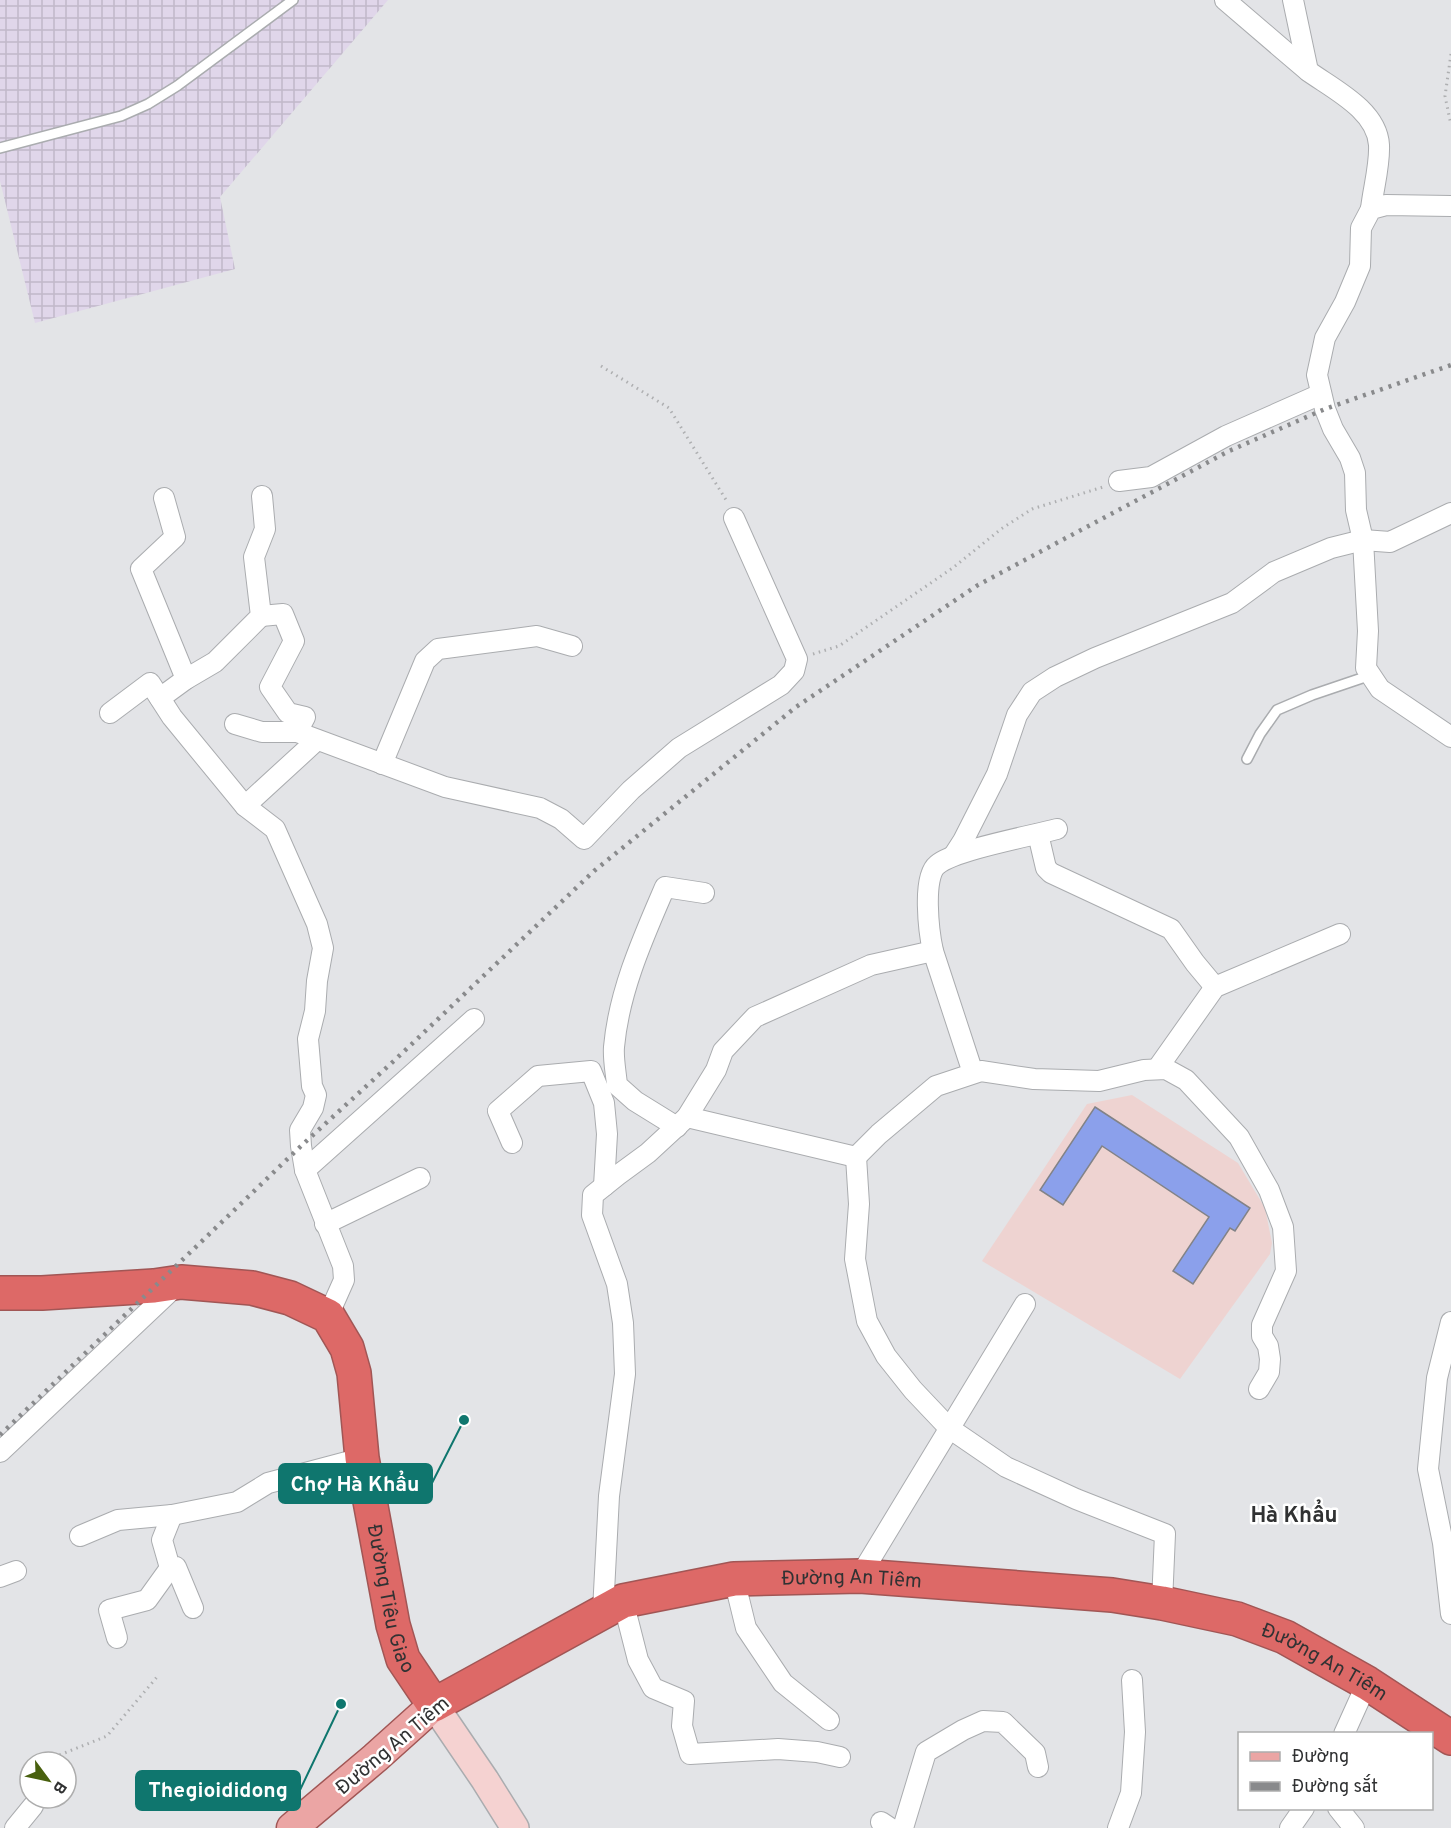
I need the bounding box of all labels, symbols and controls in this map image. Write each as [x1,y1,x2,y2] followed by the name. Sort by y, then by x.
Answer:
[279,1464,432,1503] callout: Chợ Hà Khẩu
[291,1470,420,1499] text: Chợ Hà Khẩu
[1251,1499,1337,1530] district label: Hà Khẩu
[360,1522,420,1679] street label: Đường Tiêu Giao
[781,1565,923,1596] street label: Đường An Tiêm
[1257,1618,1392,1708] street label: Đường An Tiêm
[331,1691,456,1802] street label: Đường An Tiêm
[1238,1732,1433,1810] legend
[1292,1746,1349,1769] text: Đường
[18,1750,78,1810] north arrow
[136,1771,300,1810] callout: Thegioididong
[1292,1774,1378,1799] text: Đường sắt
[48,1777,70,1797] text: B
[148,1778,288,1805] text: Thegioididong

